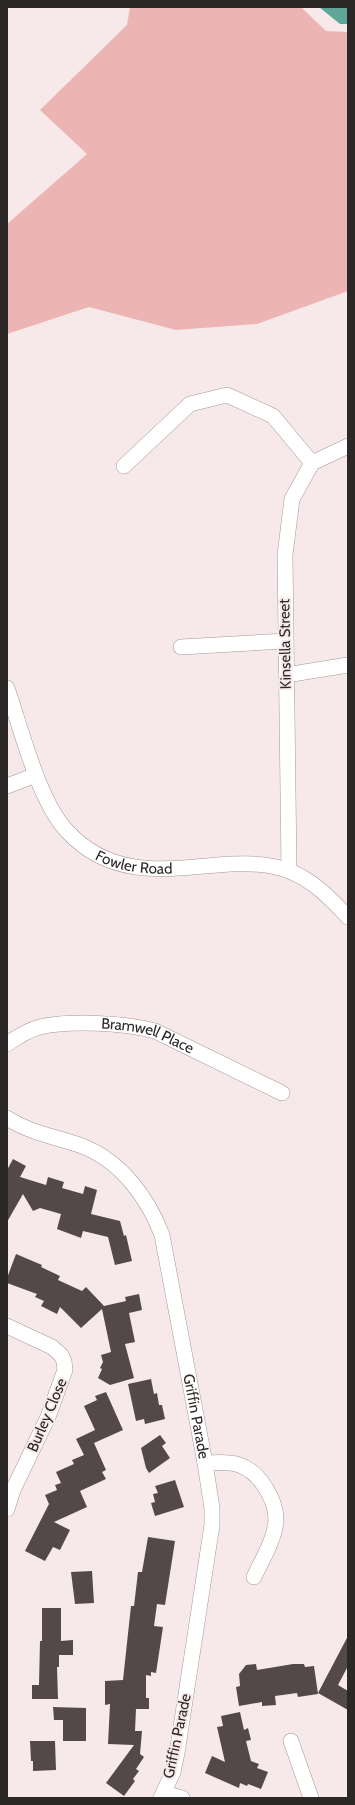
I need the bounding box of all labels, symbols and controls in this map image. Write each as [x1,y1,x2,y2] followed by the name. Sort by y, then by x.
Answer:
[275,599,295,689] street label: Kinsella Street
[93,846,173,878] street label: Fowler Road
[101,1015,197,1058] street label: Bramwell Place
[179,1372,213,1461] street label: Griffin Parade
[23,1375,71,1455] street label: Burley Close
[159,1692,195,1780] street label: Griffin Parade

